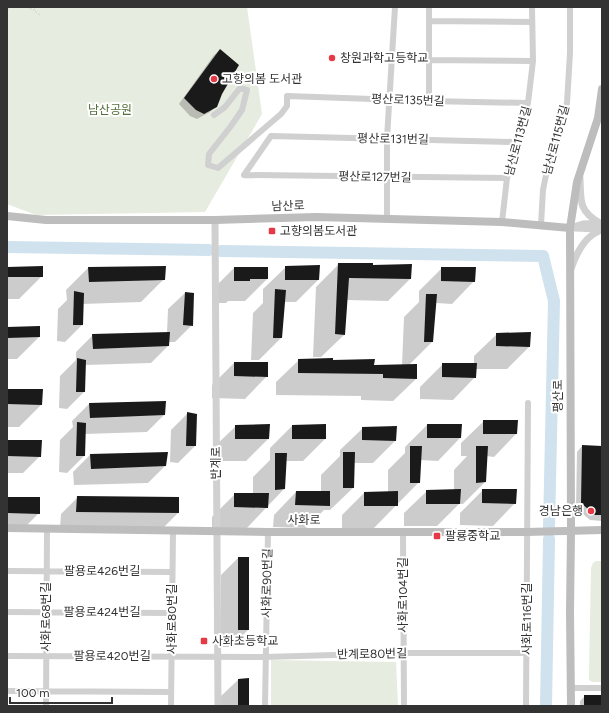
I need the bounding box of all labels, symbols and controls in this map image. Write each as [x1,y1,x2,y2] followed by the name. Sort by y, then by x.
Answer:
[340,51,428,65] place label: 창원과학고등학교
[327,53,337,63] marker: 창원과학고등학교
[222,72,302,86] place label: 고향의봄 도서관
[209,74,219,84] marker: 고향의봄 도서관
[371,92,445,108] street label: 평산로135번길
[88,103,132,117] park label: 남산공원
[540,103,572,177] street label: 남산로115번길
[502,105,534,177] street label: 남산로113번길
[357,131,429,147] street label: 평산로131번길
[338,169,412,185] street label: 평산로127번길
[271,198,305,214] street label: 남산로
[280,224,357,238] place label: 고향의봄도서관
[267,226,277,236] marker: 고향의봄도서관
[551,379,565,413] street label: 평산로
[209,446,223,480] street label: 반계로
[539,504,583,518] place label: 경남은행
[586,506,596,516] marker: 경남은행
[287,513,321,527] street label: 사화로
[445,529,500,543] place label: 팔룡중학교
[432,531,442,541] marker: 팔룡중학교
[259,548,275,618] street label: 사화로90번길
[396,557,410,633] street label: 사화로104번길
[64,564,140,578] street label: 팔용로426번길
[39,582,53,652] street label: 사화로68번길
[520,583,534,655] street label: 사화로116번길
[165,584,179,654] street label: 사화로80번길
[64,605,140,619] street label: 팔용로424번길
[212,634,278,648] place label: 사화초등학교
[199,636,209,646] marker: 사화초등학교
[337,646,407,662] street label: 반계로80번길
[73,649,151,663] street label: 팔용로420번길
[10,679,112,705] scale bar
[16,686,50,700] text: 100 m

